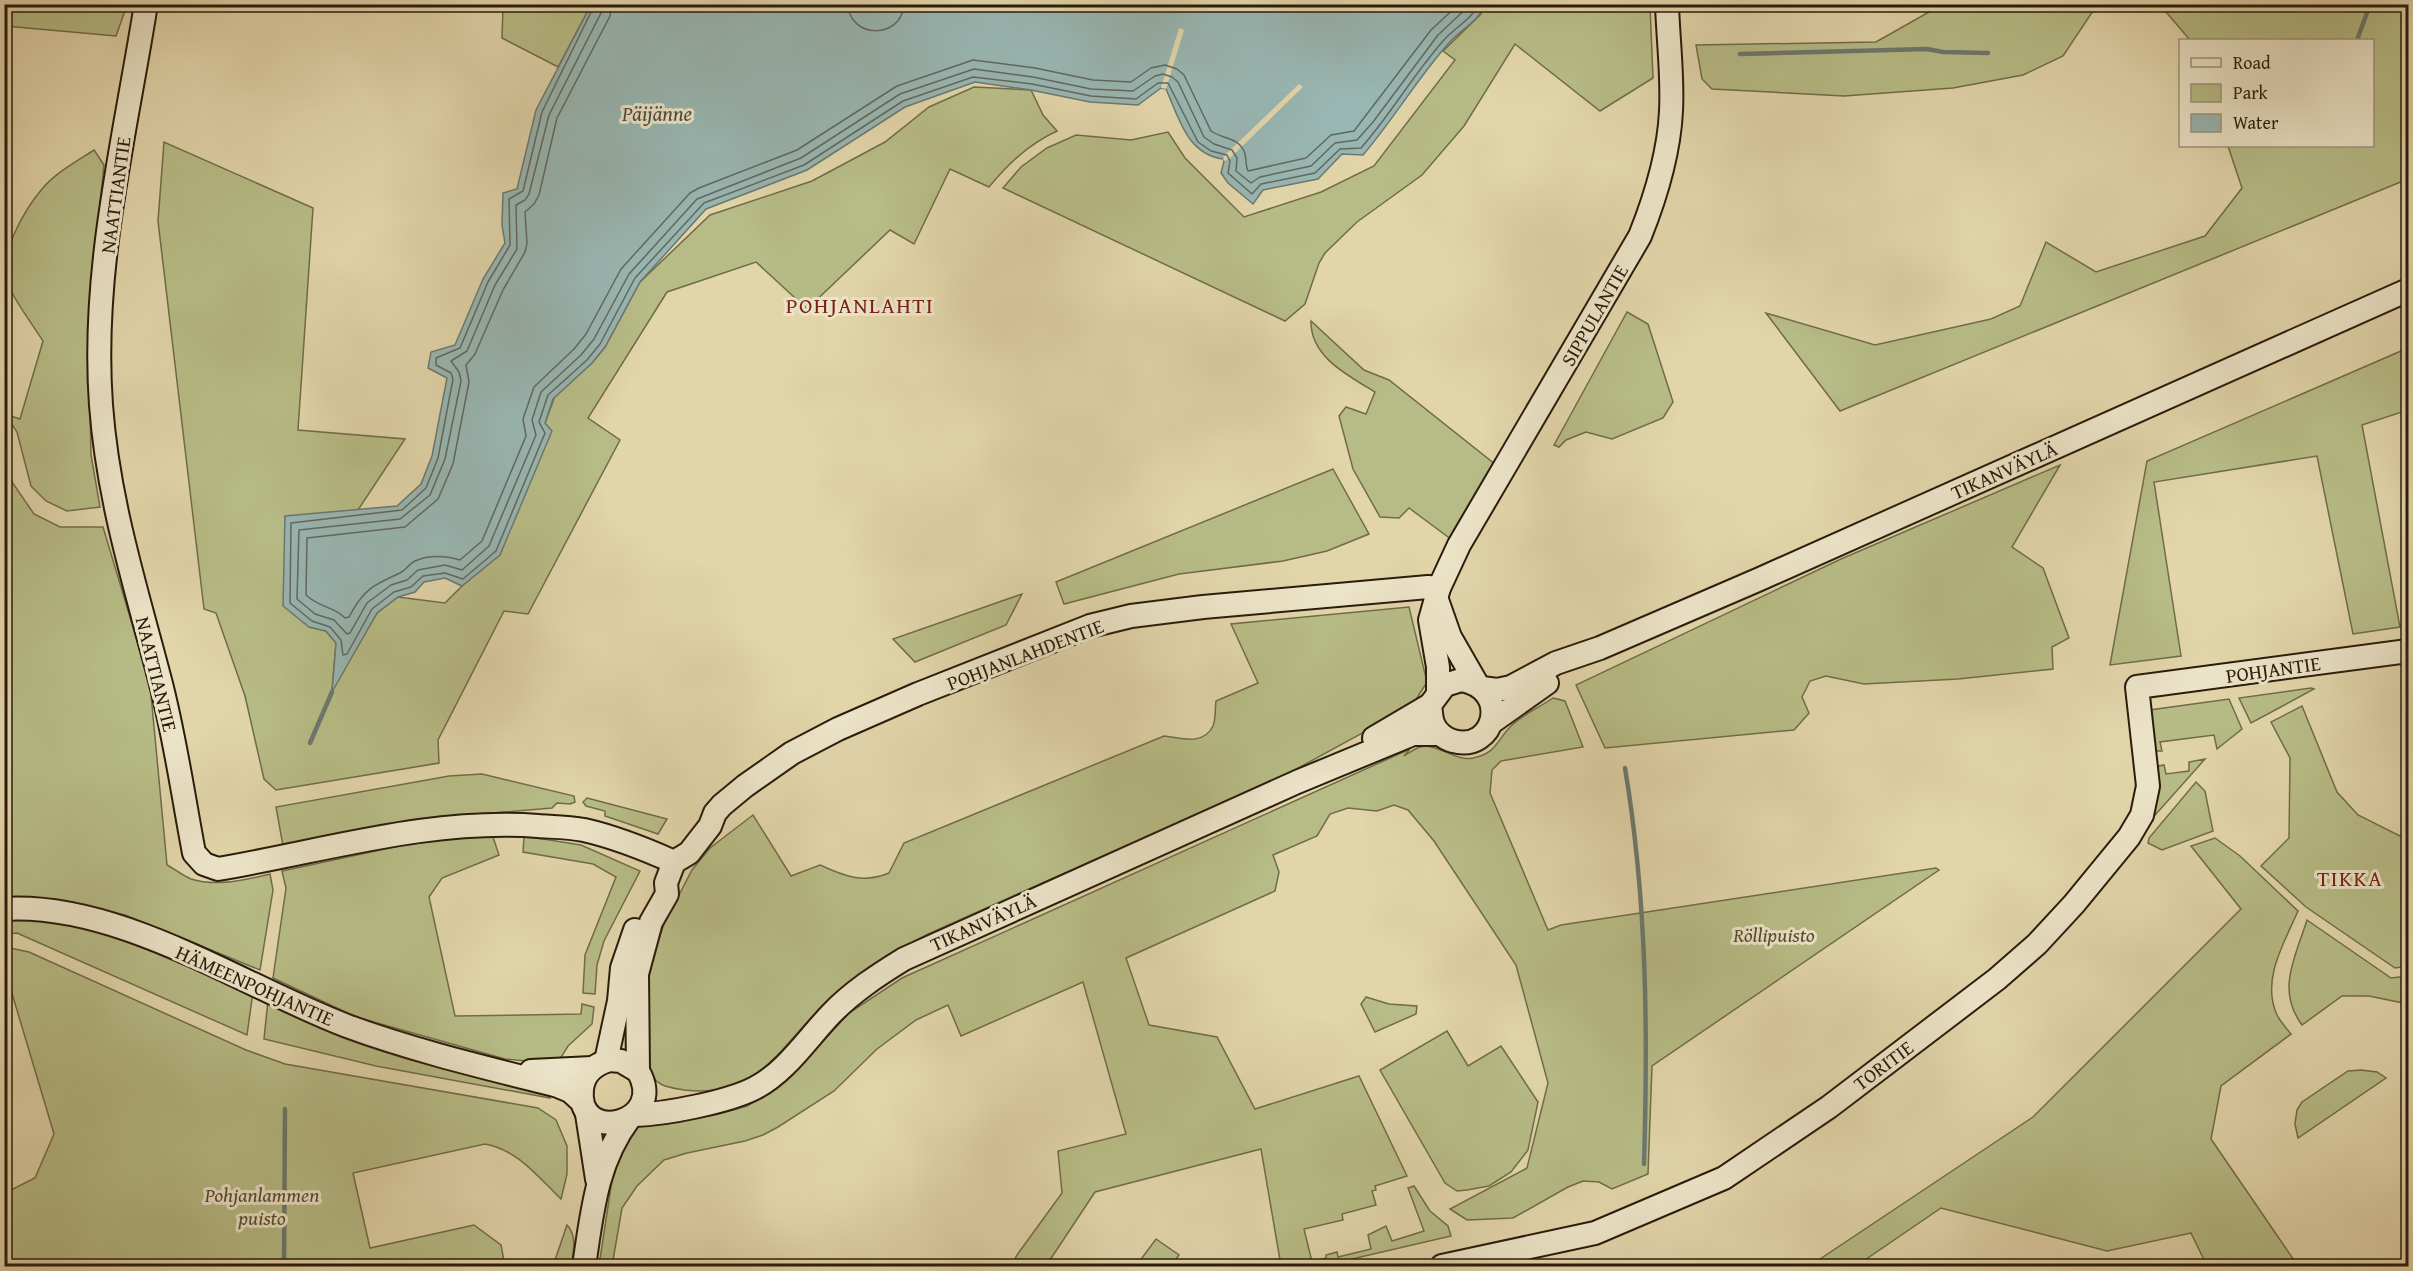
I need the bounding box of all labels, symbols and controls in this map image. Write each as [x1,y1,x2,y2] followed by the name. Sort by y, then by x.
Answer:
[2179,39,2374,147] legend
[2233,49,2271,76] text: Road
[2233,79,2269,106] text: Park
[621,98,692,129] water label: Päijänne
[2233,109,2279,136] text: Water
[92,135,138,255] street label: NAATTIANTIE
[1553,259,1635,371] street label: SIPPULANTIE
[786,289,934,321] district label: POHJANLAHTI
[1946,434,2062,506] street label: TIKANVÄYLÄ
[942,611,1108,697] street label: POHJANLAHDENTIE
[129,613,185,735] street label: NAATTIANTIE
[2224,648,2322,690] street label: POHJANTIE
[2317,862,2383,894] district label: TIKKA
[925,886,1041,958] street label: TIKANVÄYLÄ
[1732,920,1815,949] park label: Röllipuisto
[171,937,339,1033] street label: HÄMEENPOHJANTIE
[1847,1033,1919,1097] street label: TORITIE
[204,1180,319,1232] park label: Pohjanlammen puisto

